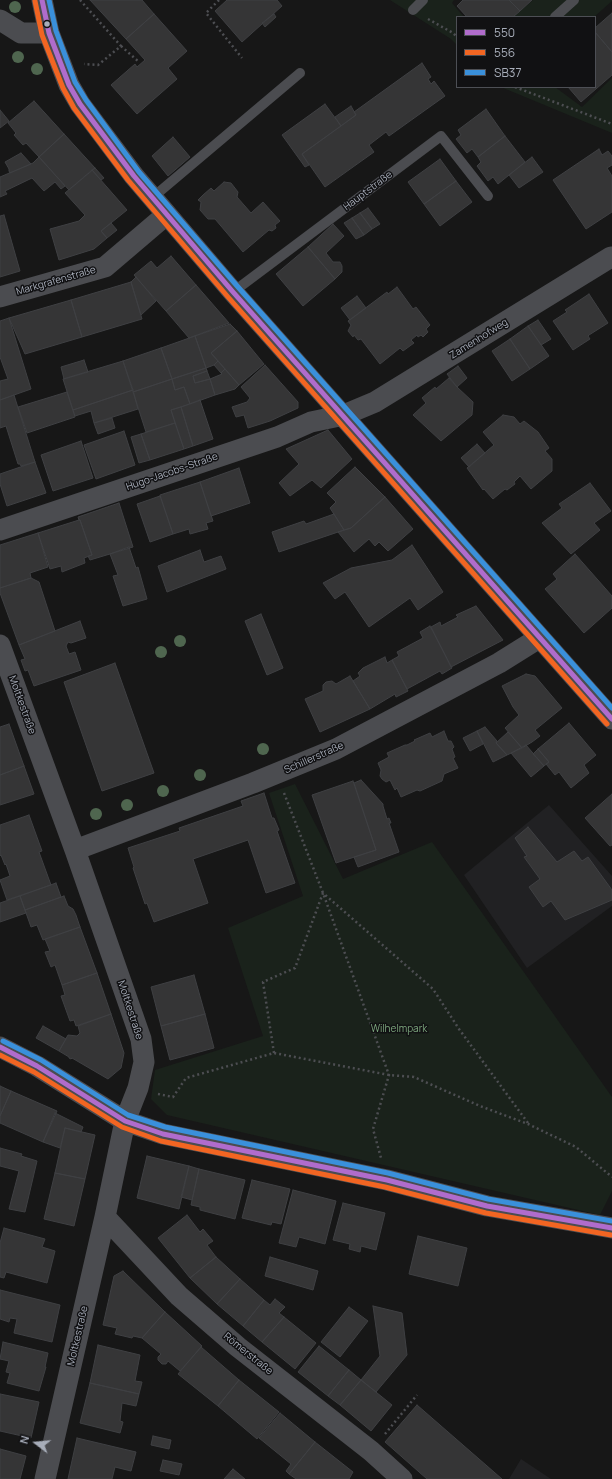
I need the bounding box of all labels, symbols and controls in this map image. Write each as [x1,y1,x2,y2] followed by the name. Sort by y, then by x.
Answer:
[456,16,596,88] legend
[42,19,52,29] unlabelled marker
[494,24,515,41] text: 550
[494,44,515,61] text: 556
[494,64,521,81] text: SB37
[341,169,395,213] street label: Hauptstraße
[15,264,97,298] street label: Markgrafenstraße
[448,316,510,362] street label: Zamenhofweg
[125,451,219,493] street label: Hugo-Jacobs-Straße
[6,674,38,736] street label: Moltkestraße
[282,740,346,776] street label: Schillerstraße
[115,979,145,1041] street label: Moltkestraße
[371,1023,427,1035] park label: Wilhelmpark
[65,1305,91,1367] street label: Moltkestraße
[221,1330,275,1378] street label: Römerstraße
[16,1423,56,1463] north arrow
[16,1434,32,1445] text: N

